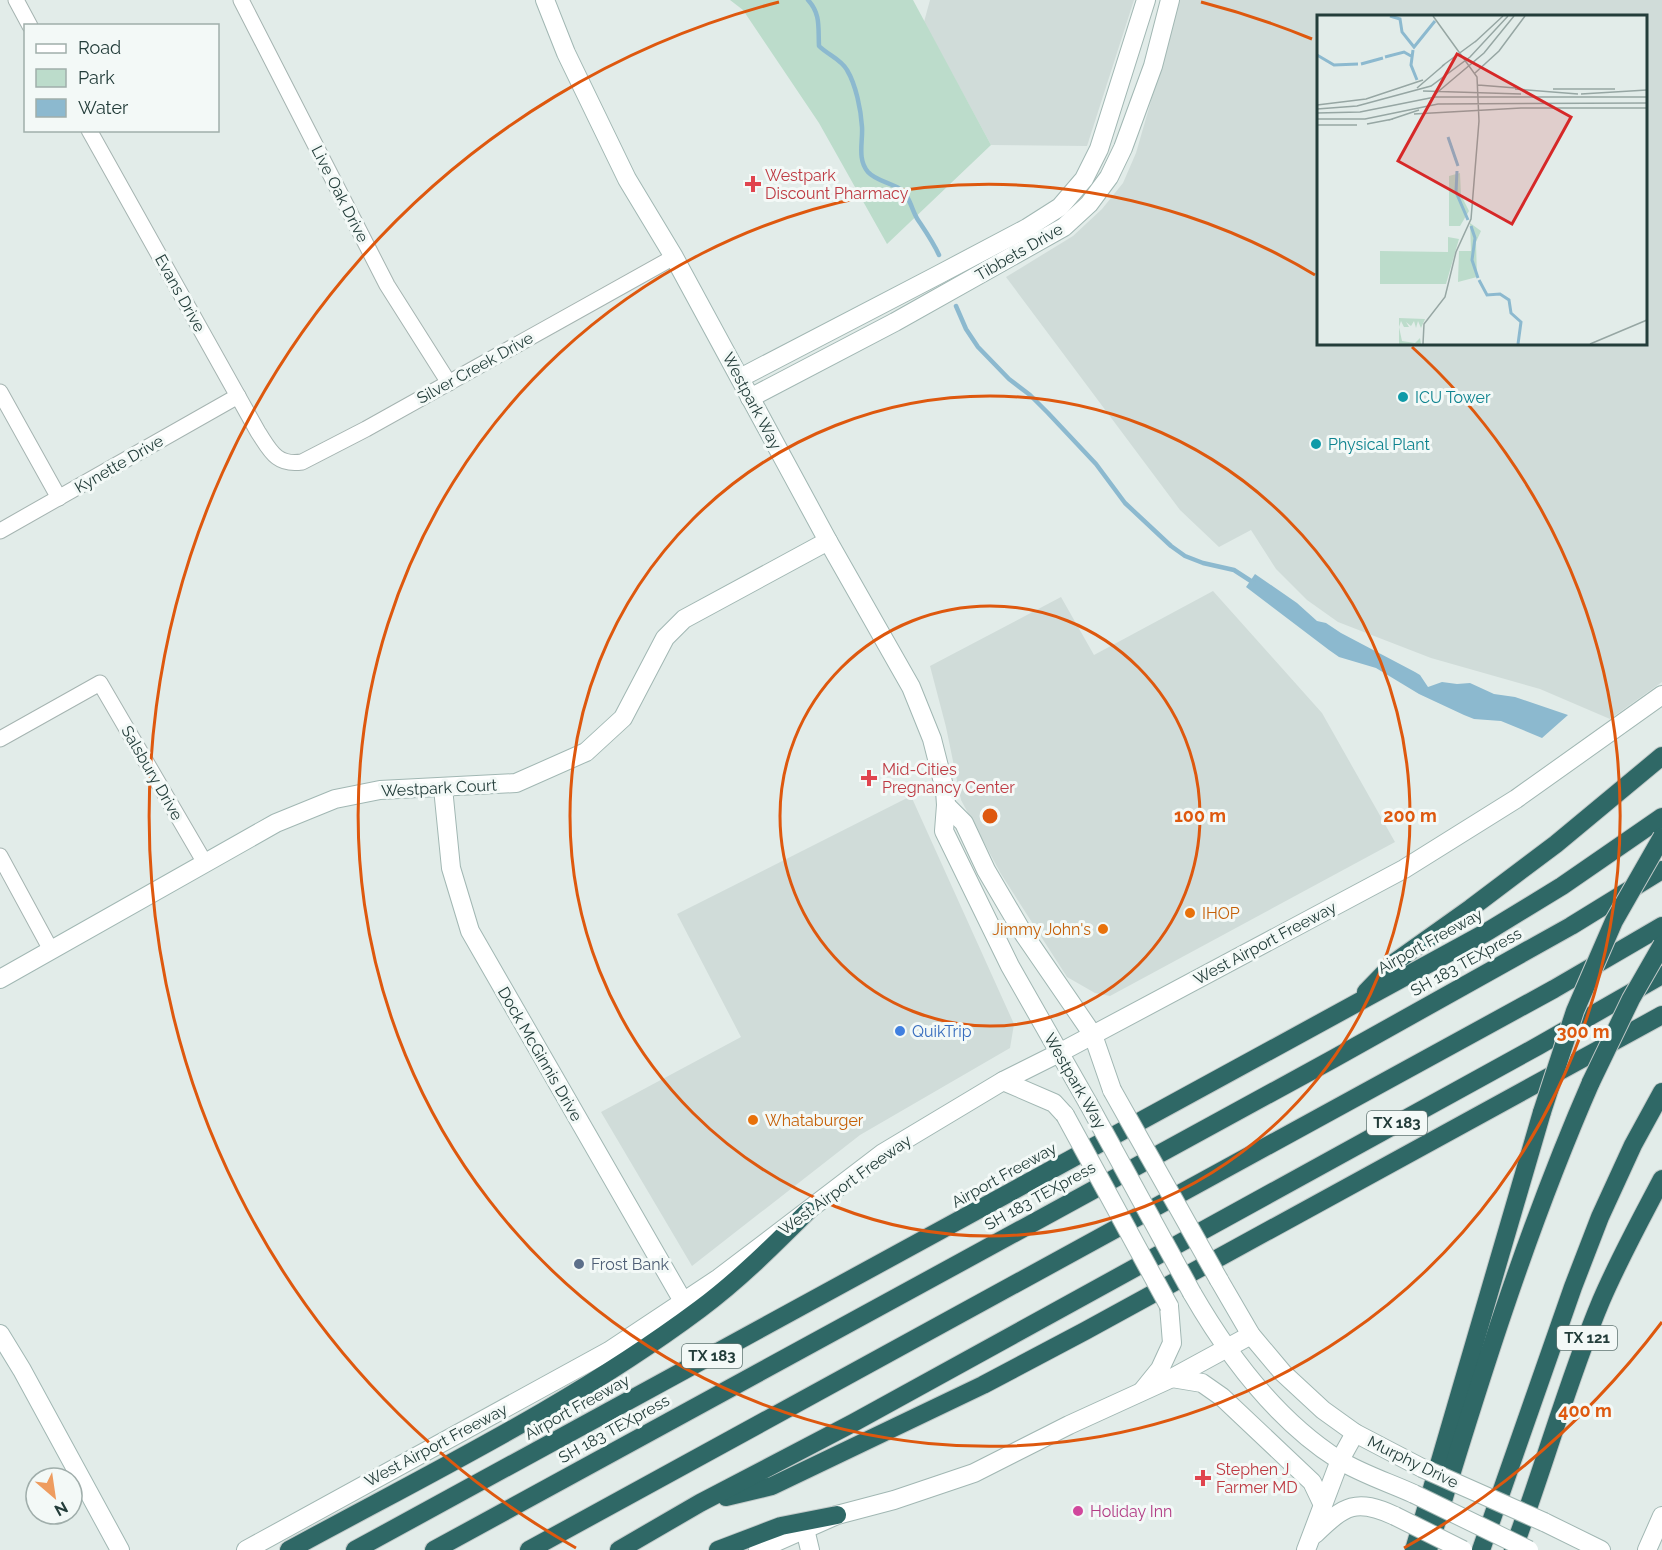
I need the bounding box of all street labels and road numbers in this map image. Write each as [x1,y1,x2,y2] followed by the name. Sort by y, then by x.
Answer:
[307,142,373,246] street label: Live Oak Drive
[972,219,1066,285] street label: Tibbets Drive
[151,251,209,335] street label: Evans Drive
[414,328,536,408] street label: Silver Creek Drive
[718,349,786,453] street label: Westpark Way
[71,431,167,497] street label: Kynette Drive
[117,722,187,824] street label: Salsbury Drive
[381,775,498,801] street label: Westpark Court
[1190,897,1340,989] street label: West Airport Freeway
[1374,904,1486,978] street label: Airport Freeway
[1407,924,1525,1000] street label: SH 183 TEXpress
[494,983,586,1125] street label: Dock McGinnis Drive
[1040,1030,1110,1133] street label: Westpark Way
[1367,1111,1427,1135] road number: TX 183
[775,1130,915,1239] street label: West Airport Freeway
[948,1138,1060,1212] street label: Airport Freeway
[981,1158,1099,1234] street label: SH 183 TEXpress
[1557,1326,1617,1350] road number: TX 121
[682,1344,742,1368] road number: TX 183
[521,1370,633,1444] street label: Airport Freeway
[555,1391,673,1467] street label: SH 183 TEXpress
[361,1399,511,1491] street label: West Airport Freeway
[1364,1432,1462,1492] street label: Murphy Drive

